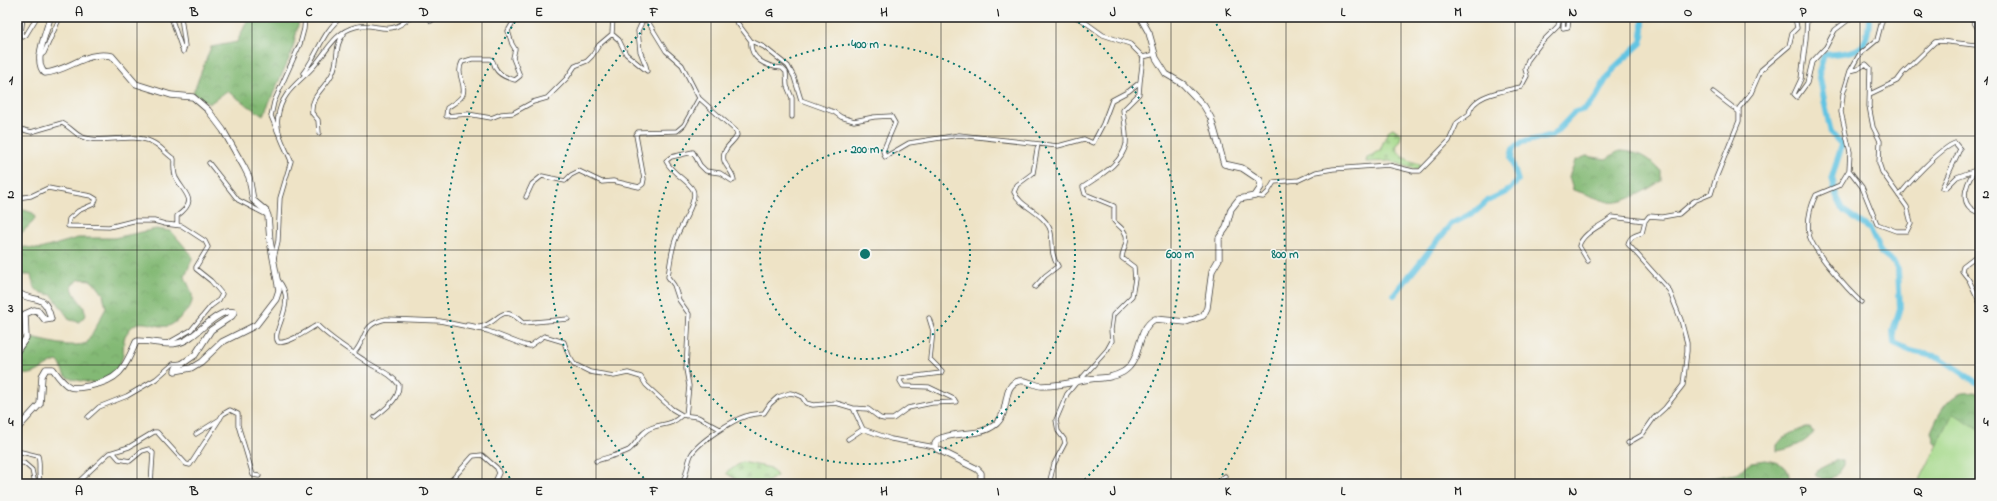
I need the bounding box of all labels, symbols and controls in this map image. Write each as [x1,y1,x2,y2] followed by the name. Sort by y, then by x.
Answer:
[75,3,83,22] text: A
[189,3,199,22] text: B
[305,3,313,22] text: C
[418,3,429,22] text: D
[535,3,543,22] text: E
[649,3,659,22] text: F
[765,3,773,22] text: G
[880,3,888,22] text: H
[996,3,1000,22] text: I
[1110,3,1116,22] text: J
[1225,3,1232,22] text: K
[1341,3,1347,22] text: L
[1454,3,1462,22] text: M
[1569,3,1578,22] text: N
[1684,3,1693,22] text: O
[1800,3,1807,22] text: P
[1914,3,1923,22] text: Q
[850,36,879,54] text: 400 m
[9,71,14,90] text: 1
[1984,71,1989,90] text: 1
[850,141,880,159] text: 200 m
[7,185,15,204] text: 2
[1982,185,1990,204] text: 2
[1165,246,1195,264] text: 600 m
[1270,246,1299,264] text: 800 m
[858,247,872,261] centre of rings
[7,299,14,318] text: 3
[1982,299,1989,318] text: 3
[7,413,14,432] text: 4
[1982,413,1989,432] text: 4
[75,482,83,501] text: A
[189,482,199,501] text: B
[305,482,313,501] text: C
[418,482,429,501] text: D
[535,482,543,501] text: E
[649,482,659,501] text: F
[765,482,773,501] text: G
[880,482,888,501] text: H
[996,482,1000,501] text: I
[1110,482,1116,501] text: J
[1225,482,1232,501] text: K
[1341,482,1347,501] text: L
[1454,482,1462,501] text: M
[1569,482,1578,501] text: N
[1684,482,1693,501] text: O
[1800,482,1807,501] text: P
[1914,482,1923,501] text: Q

